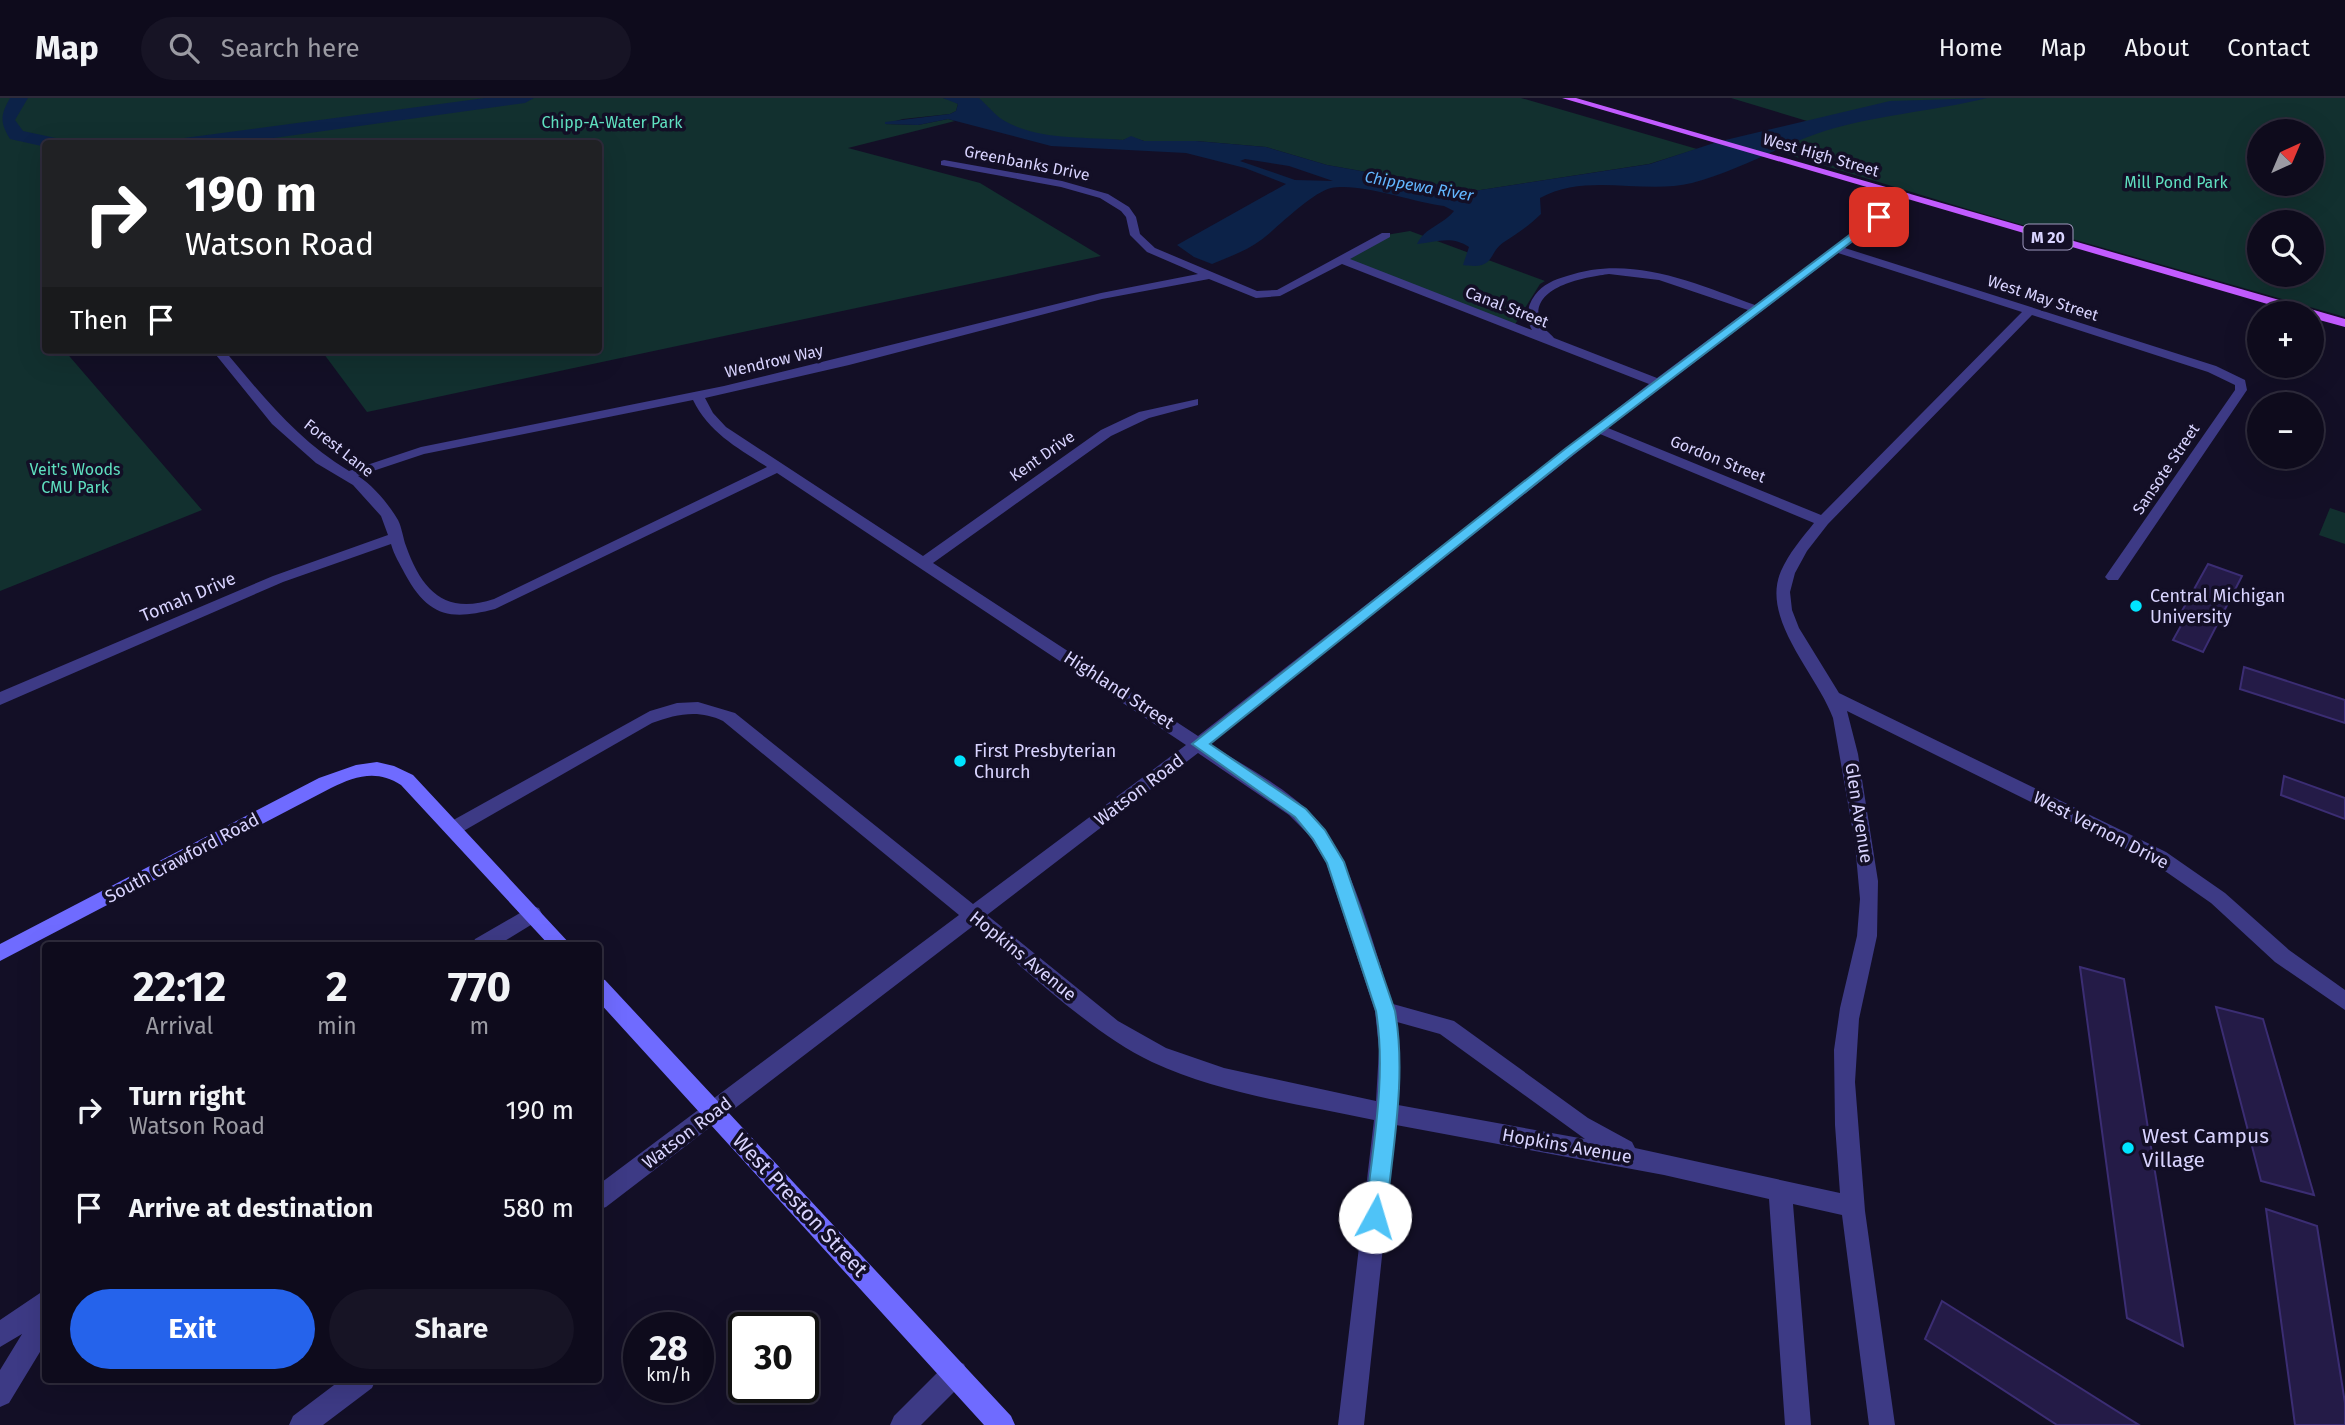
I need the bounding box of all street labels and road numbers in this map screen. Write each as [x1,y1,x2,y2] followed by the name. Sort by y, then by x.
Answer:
[1761,129,1882,181] street label: West High Street
[963,142,1091,184] street label: Greenbanks Drive
[2024,225,2072,250] road number: M 20
[1985,271,2101,325] street label: West May Street
[1463,282,1552,332] street label: Canal Street
[723,340,825,382] street label: Wendrow Way
[300,415,378,481] street label: Forest Lane
[2129,420,2204,518] street label: Sansote Street
[1006,427,1078,485] street label: Kent Drive
[1668,431,1769,487] street label: Gordon Street
[137,567,239,627] street label: Tomah Drive
[1060,646,1179,734] street label: Highland Street
[1090,749,1188,831] street label: Watson Road
[1840,761,1878,865] street label: Glen Avenue
[2030,786,2172,874] street label: West Vernon Drive
[101,808,263,908] street label: South Crawford Road
[965,906,1081,1006] street label: Hopkins Avenue
[638,1092,736,1174] street label: Watson Road
[1500,1124,1634,1168] street label: Hopkins Avenue
[727,1128,873,1282] street label: West Preston Street

